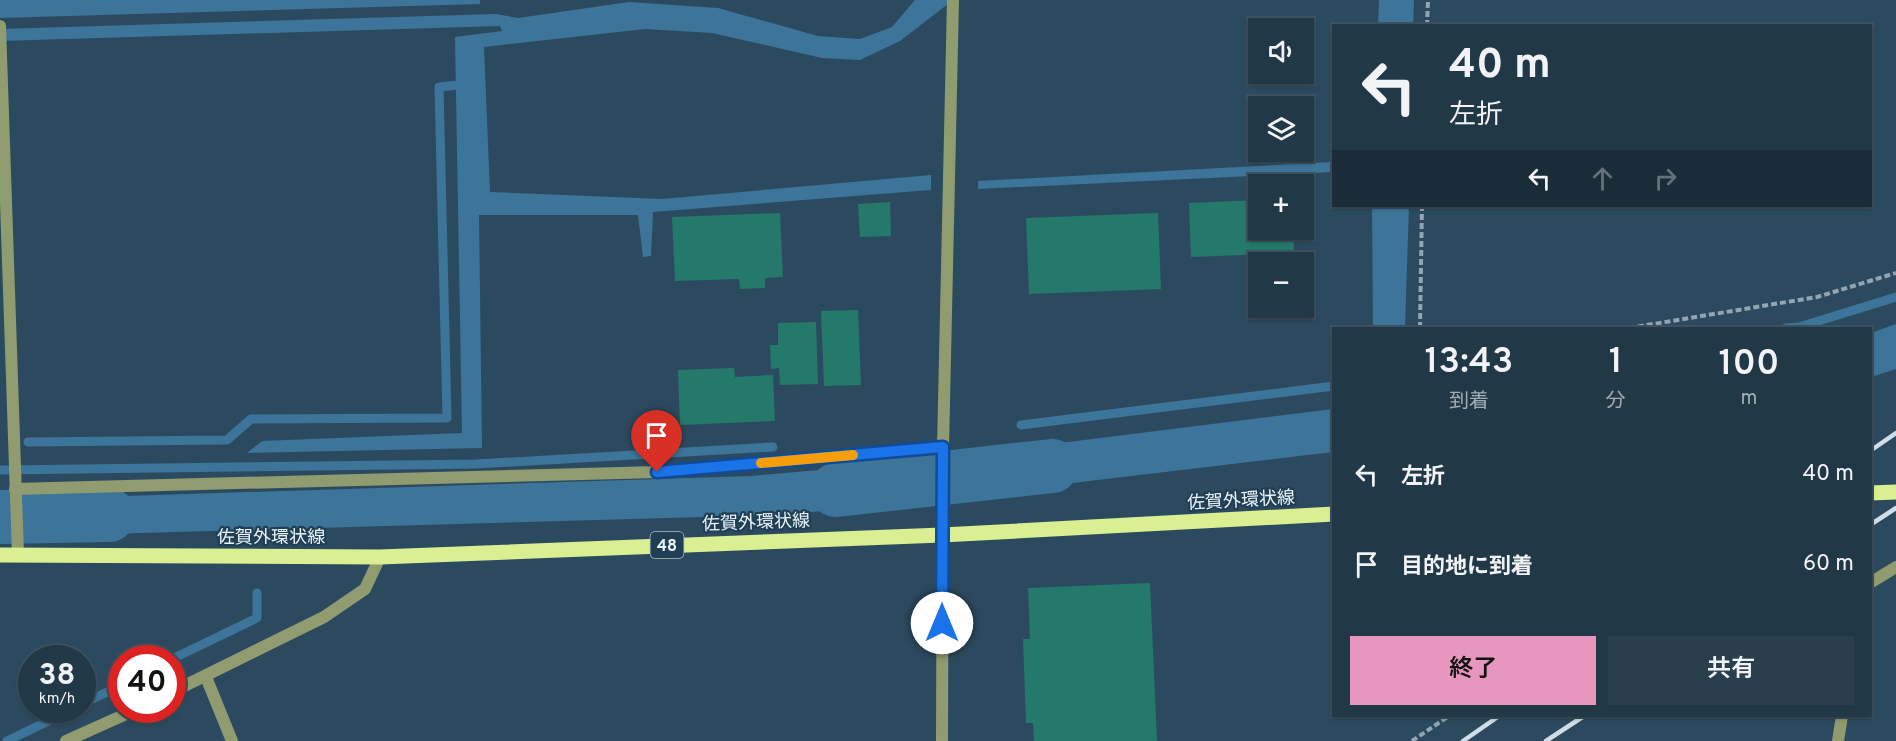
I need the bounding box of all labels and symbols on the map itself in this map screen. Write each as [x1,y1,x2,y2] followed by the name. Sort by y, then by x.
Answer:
[631,410,682,472] pin
[1187,487,1296,516] street label: 佐賀外環状線
[702,510,810,537] street label: 佐賀外環状線
[217,527,325,550] street label: 佐賀外環状線
[650,532,684,558] road number: 48
[910,591,974,655] position arrow
[108,645,186,723] speed limit sign: 40

